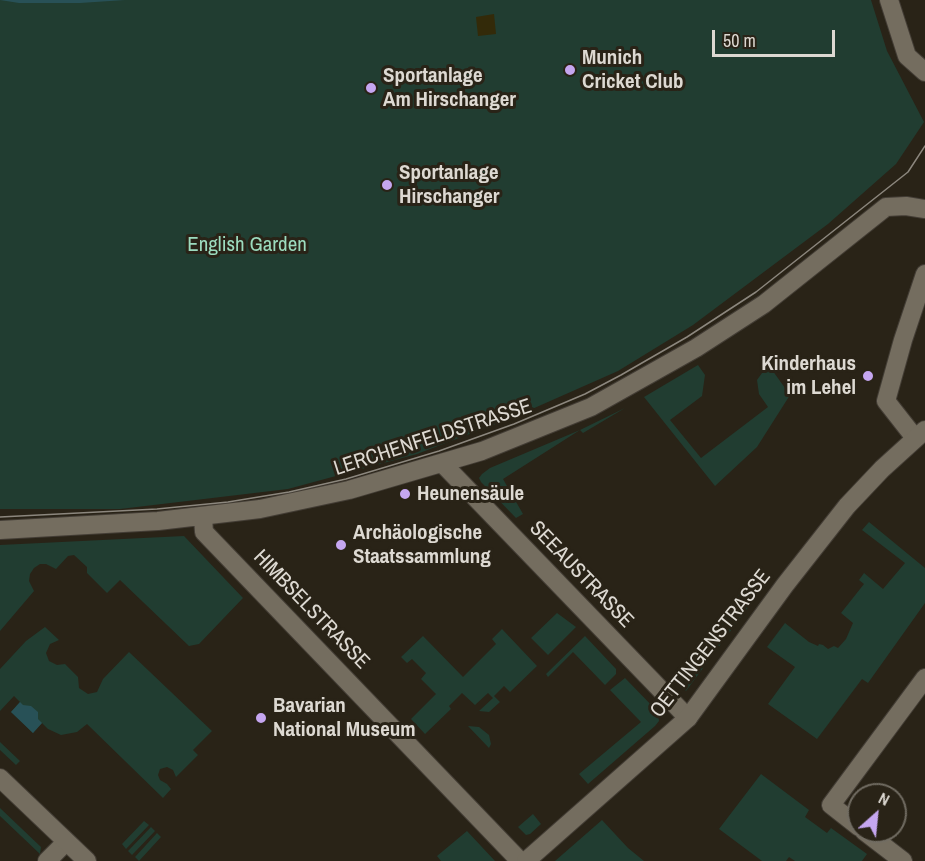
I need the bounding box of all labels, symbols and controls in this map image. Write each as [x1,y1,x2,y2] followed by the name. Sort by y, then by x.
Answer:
[715,18,838,56] scale bar
[723,28,756,53] text: 50 m
[582,45,683,95] place label: Munich Cricket Club
[383,63,516,113] place label: Sportanlage Am Hirschanger
[563,63,577,77] marker: Munich Cricket Club
[364,81,378,95] marker: Sportanlage Am Hirschanger
[399,160,499,210] place label: Sportanlage Hirschanger
[380,178,394,192] marker: Sportanlage Hirschanger
[187,232,307,258] park label: English Garden
[761,351,856,401] place label: Kinderhaus im Lehel
[861,369,875,383] marker: Kinderhaus im Lehel
[331,394,535,482] street label: LERCHENFELDSTRASSE
[417,481,524,507] place label: Heunensäule
[398,487,412,501] marker: Heunensäule
[524,516,638,634] street label: SEEAUSTRASSE
[353,520,491,570] place label: Archäologische Staatssammlung
[334,538,348,552] marker: Archäologische Staatssammlung
[248,545,374,675] street label: HIMBSELSTRASSE
[645,565,777,723] street label: OETTINGENSTRASSE
[273,693,416,743] place label: Bavarian National Museum
[254,711,268,725] marker: Bavarian National Museum
[847,783,907,843] north arrow
[875,787,893,811] text: N

